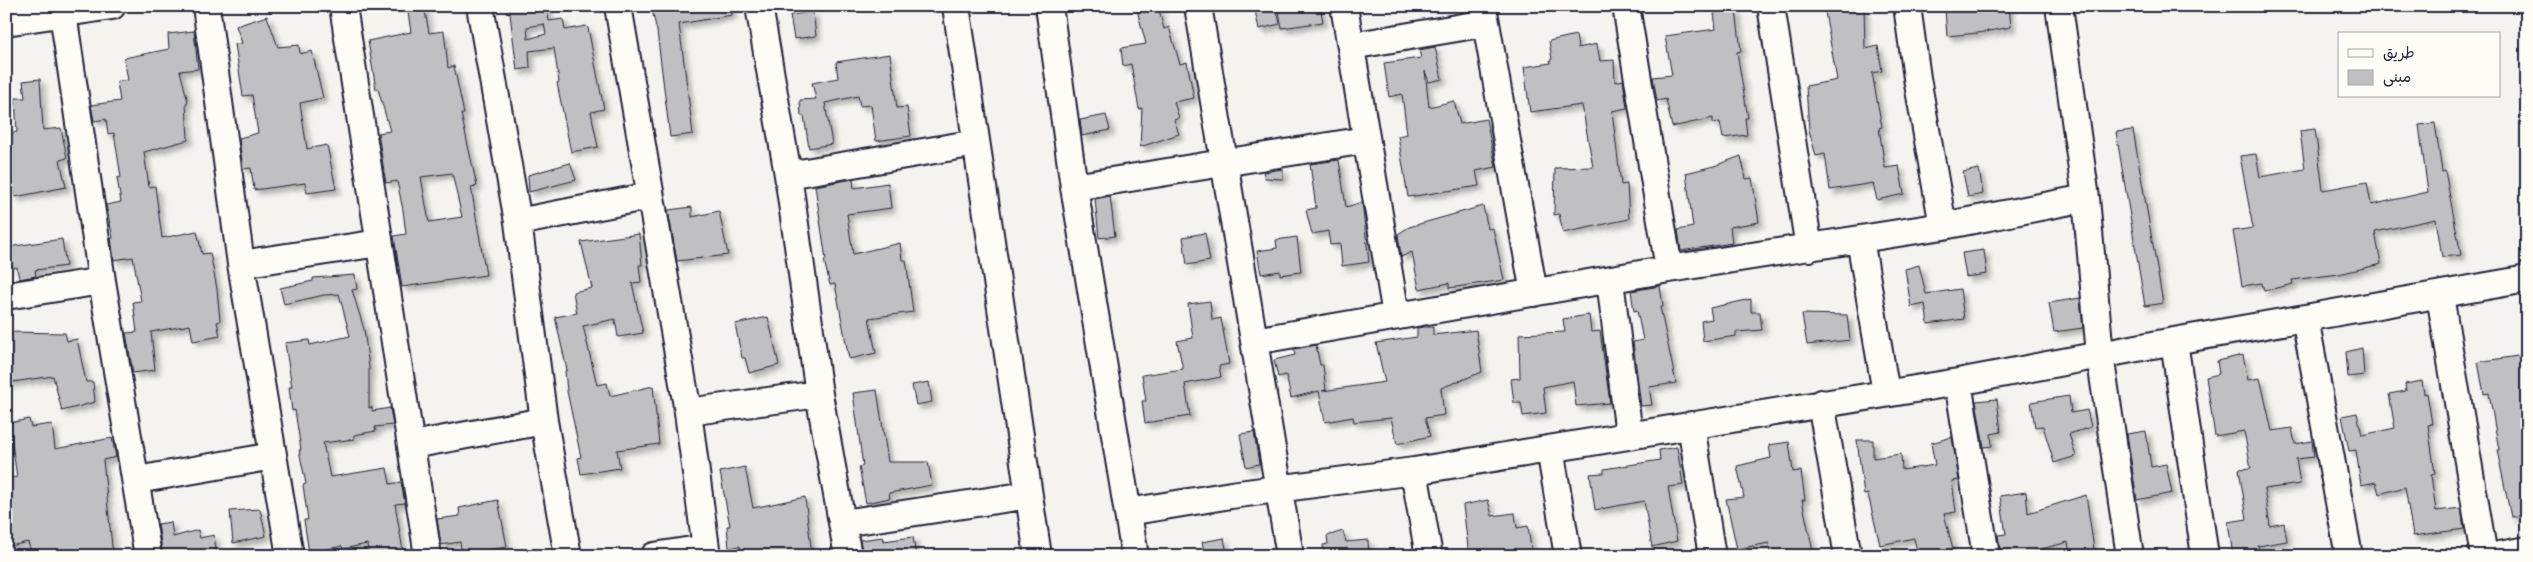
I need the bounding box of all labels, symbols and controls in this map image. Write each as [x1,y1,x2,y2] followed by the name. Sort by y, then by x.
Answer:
[2338,32,2500,98] legend
[2383,44,2415,64] text: طريق
[2383,68,2411,88] text: مبنى

